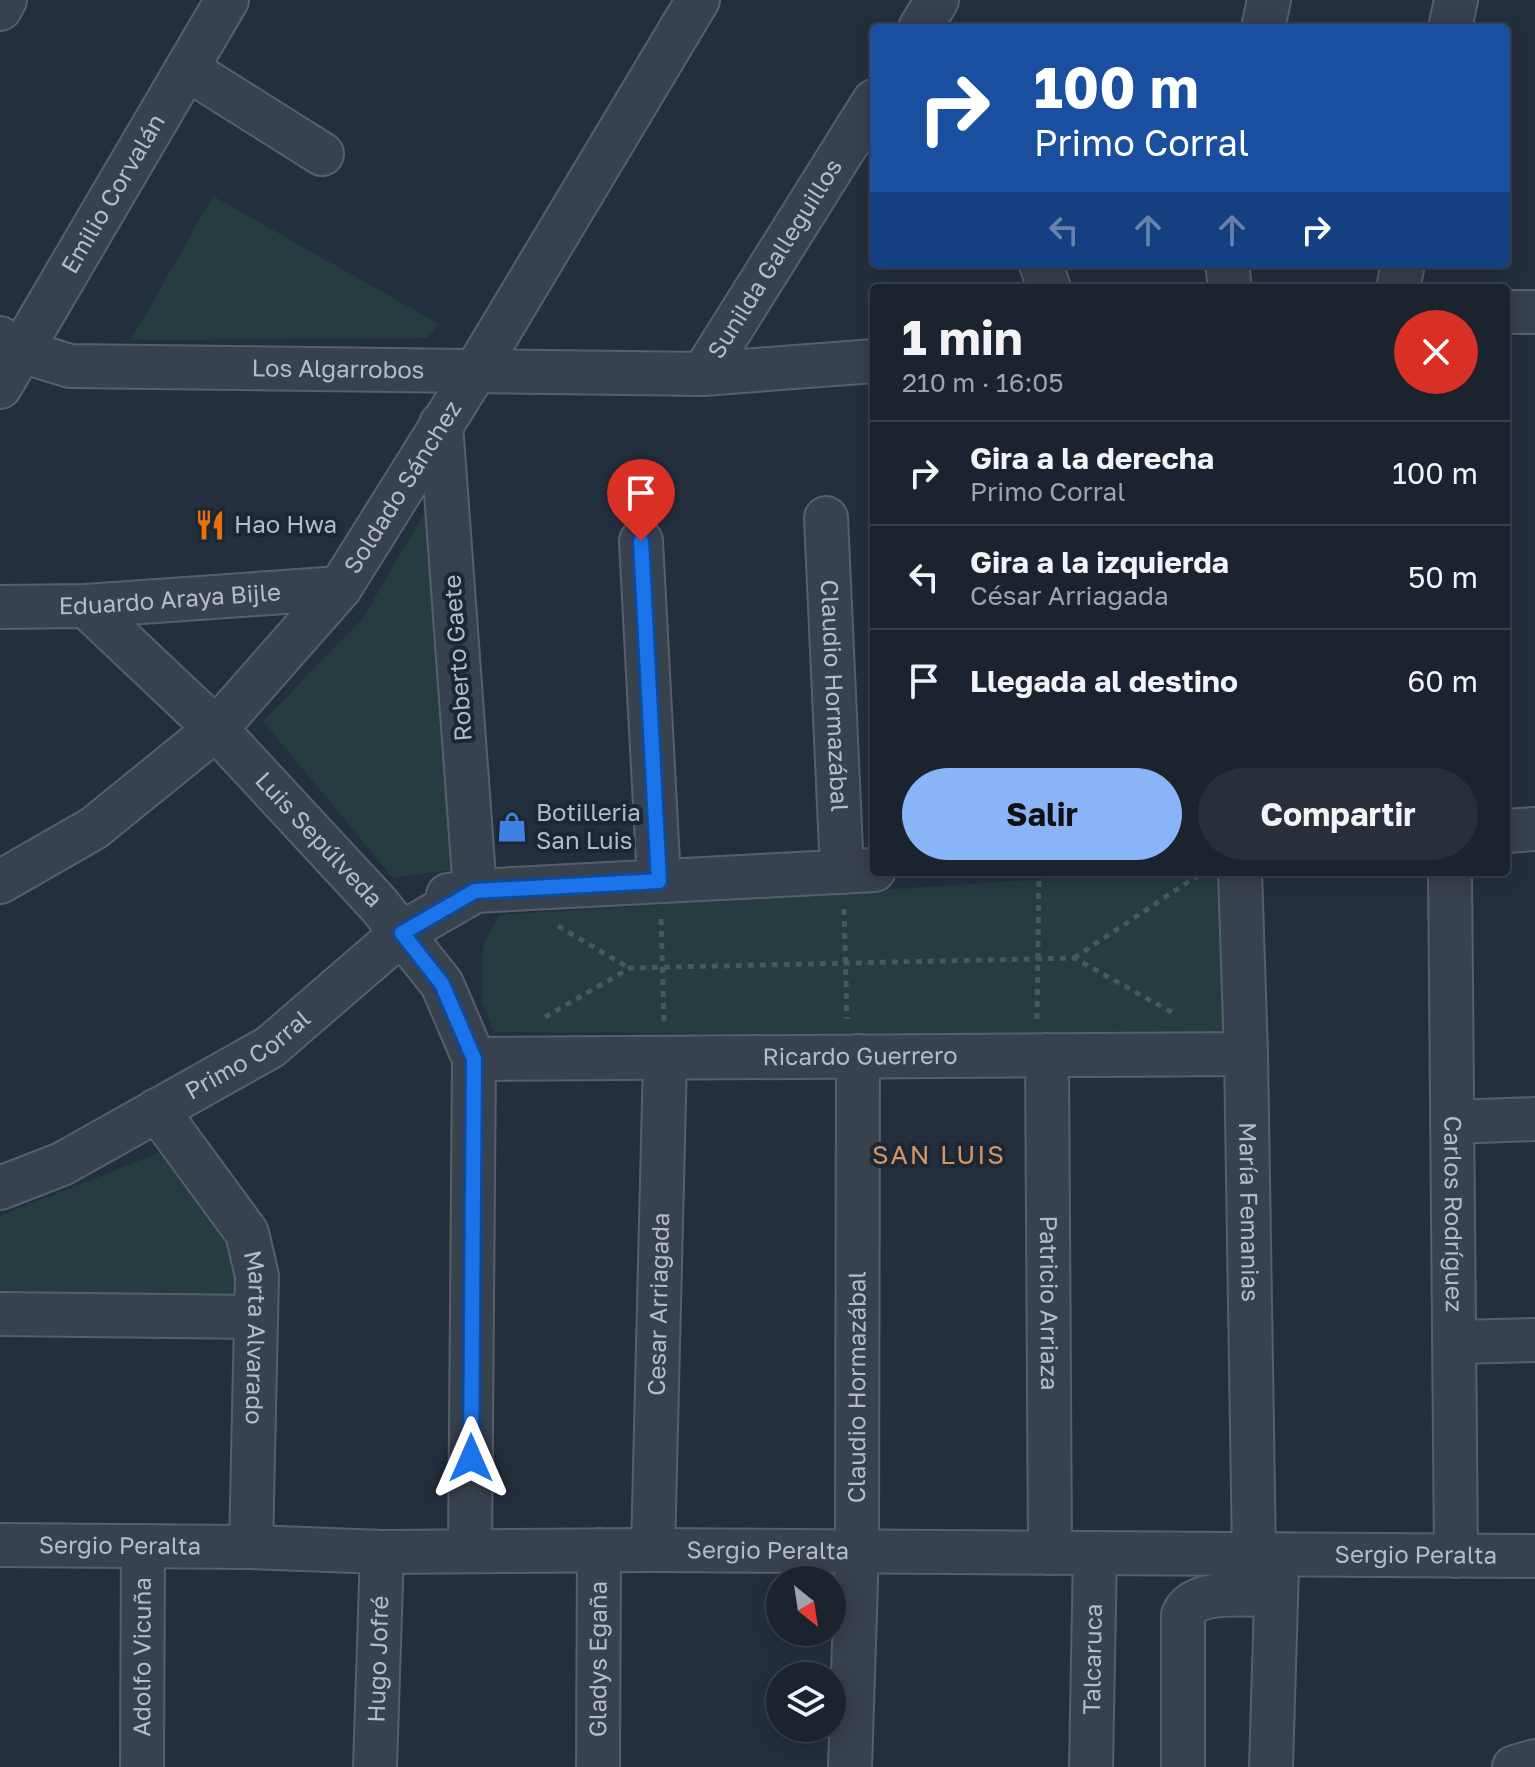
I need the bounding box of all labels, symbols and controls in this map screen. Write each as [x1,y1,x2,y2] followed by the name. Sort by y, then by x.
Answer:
[1034,53,1199,120] text: 100 m
[902,56,1006,160] icon: right
[54,108,170,278] street label: Emilio Corvalán
[1034,121,1249,164] text: Primo Corral
[700,153,847,363] street label: Sunilda Galleguillos
[1042,208,1086,252] icon: left
[1126,208,1170,252] icon: ahead
[1210,208,1254,252] icon: ahead
[1294,208,1338,252] icon: right
[902,308,1023,366] text: 1 min
[1394,310,1478,394] button: close
[251,352,425,383] street label: Los Algarrobos
[902,367,1063,398] text: 210 m · 16:05
[337,395,467,578] street label: Soldado Sánchez
[970,440,1214,476] text: Gira a la derecha
[902,451,946,495] icon: right
[1392,455,1478,491] text: 100 m
[607,459,675,541] pin
[619,471,663,515] icon: arrive
[970,476,1126,507] text: Primo Corral
[193,508,227,542] restaurant icon: Hao Hwa
[234,509,337,538] place label: Hao Hwa
[970,544,1229,580] text: Gira a la izquierda
[902,555,946,599] icon: left
[1408,559,1478,595] text: 50 m
[436,574,477,742] street label: Roberto Gaete
[59,576,282,619] street label: Eduardo Araya Bijle
[816,579,855,812] street label: Claudio Hormazábal
[970,580,1169,611] text: César Arriagada
[902,659,946,703] icon: arrive
[970,663,1238,699] text: Llegada al destino
[1407,663,1478,699] text: 60 m
[250,765,389,912] street label: Luis Sepúlveda
[902,768,1182,860] button: Salir
[1198,768,1478,860] button: Compartir
[536,797,641,854] place label: Botilleria San Luis
[495,810,529,844] shop icon: Botilleria San Luis
[179,1003,315,1105] street label: Primo Corral
[762,1040,958,1070] street label: Ricardo Guerrero
[1439,1116,1470,1312] street label: Carlos Rodríguez
[1234,1122,1266,1302] street label: María Femanias
[872,1139,1006,1170] district label: SAN LUIS
[641,1212,674,1396] street label: Cesar Arriagada
[1035,1215,1065,1390] street label: Patricio Arriaza
[239,1247,273,1425] street label: Marta Alvarado
[841,1271,871,1503] street label: Claudio Hormazábal
[429,1416,513,1500] position arrow
[39,1529,201,1560] street label: Sergio Peralta
[687,1534,849,1564] street label: Sergio Peralta
[1335,1539,1497,1569] street label: Sergio Peralta
[766,1566,846,1646] north arrow
[766,1566,846,1742] map controls
[126,1577,156,1737] street label: Adolfo Vicuña
[582,1581,612,1737] street label: Gladys Egaña
[360,1595,394,1723] street label: Hugo Jofré
[1076,1603,1107,1715] street label: Talcaruca
[766,1662,846,1742] button: layers

